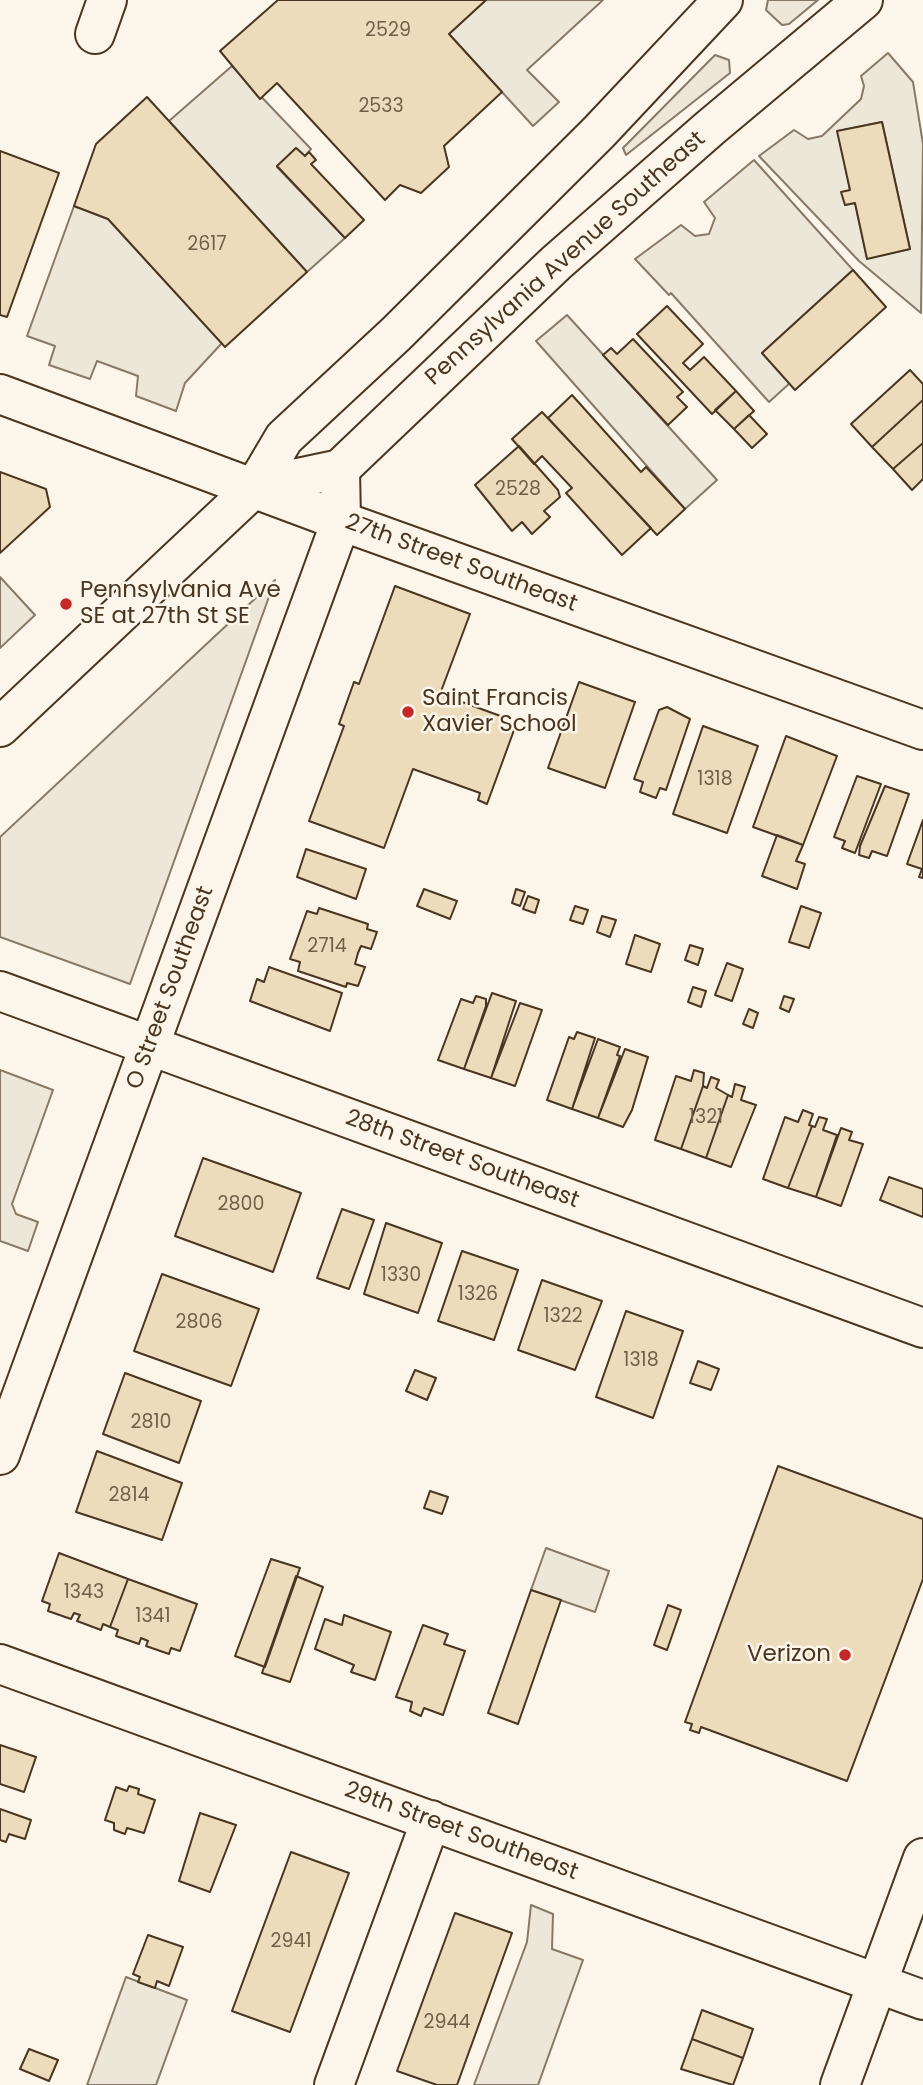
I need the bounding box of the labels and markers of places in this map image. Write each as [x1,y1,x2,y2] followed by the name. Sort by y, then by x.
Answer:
[80,577,281,631] place label: Pennsylvania Ave SE at 27th St SE
[58,596,74,612] marker: Pennsylvania Ave SE at 27th St SE
[422,685,577,739] place label: Saint Francis Xavier School
[400,704,416,720] marker: Saint Francis Xavier School
[747,1641,831,1669] place label: Verizon
[837,1647,853,1663] marker: Verizon

